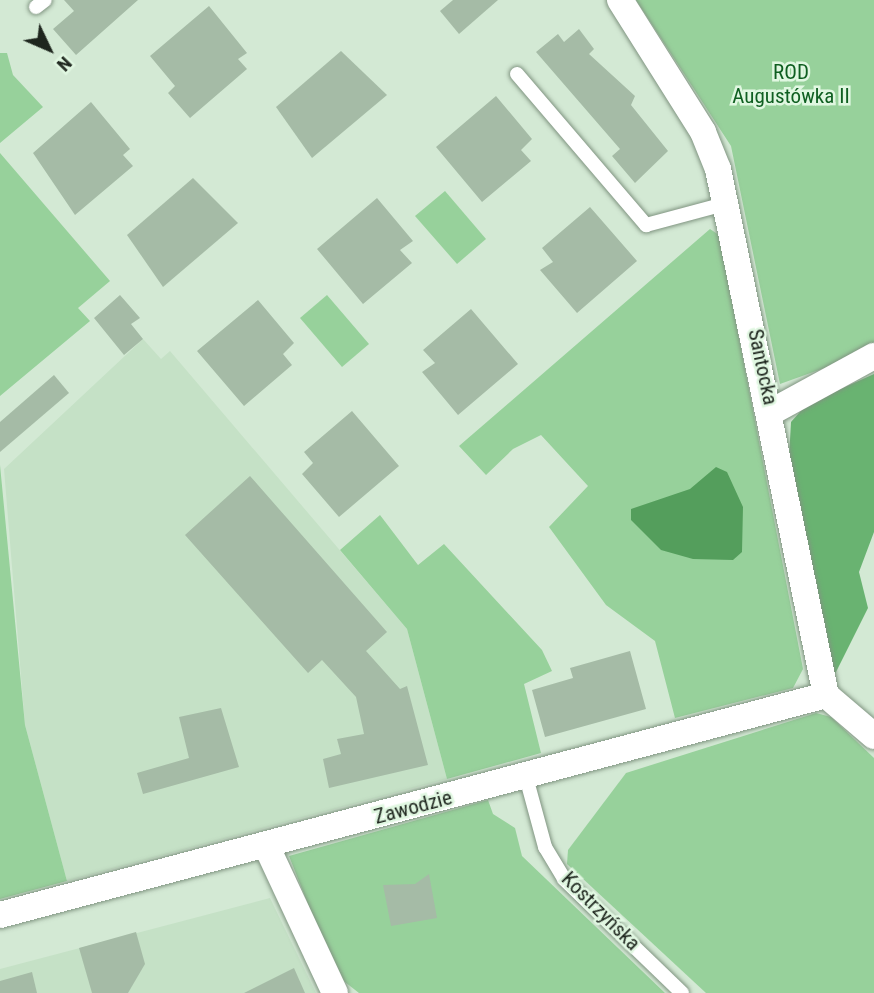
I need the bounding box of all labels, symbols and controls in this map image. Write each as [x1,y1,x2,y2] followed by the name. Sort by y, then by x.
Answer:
[14,14,84,84] north arrow
[52,52,77,76] text: N
[732,59,850,109] park label: ROD Augustówka II
[743,327,783,407] street label: Santocka
[371,785,455,829] street label: Zawodzie
[556,866,646,956] street label: Kostrzyńska

